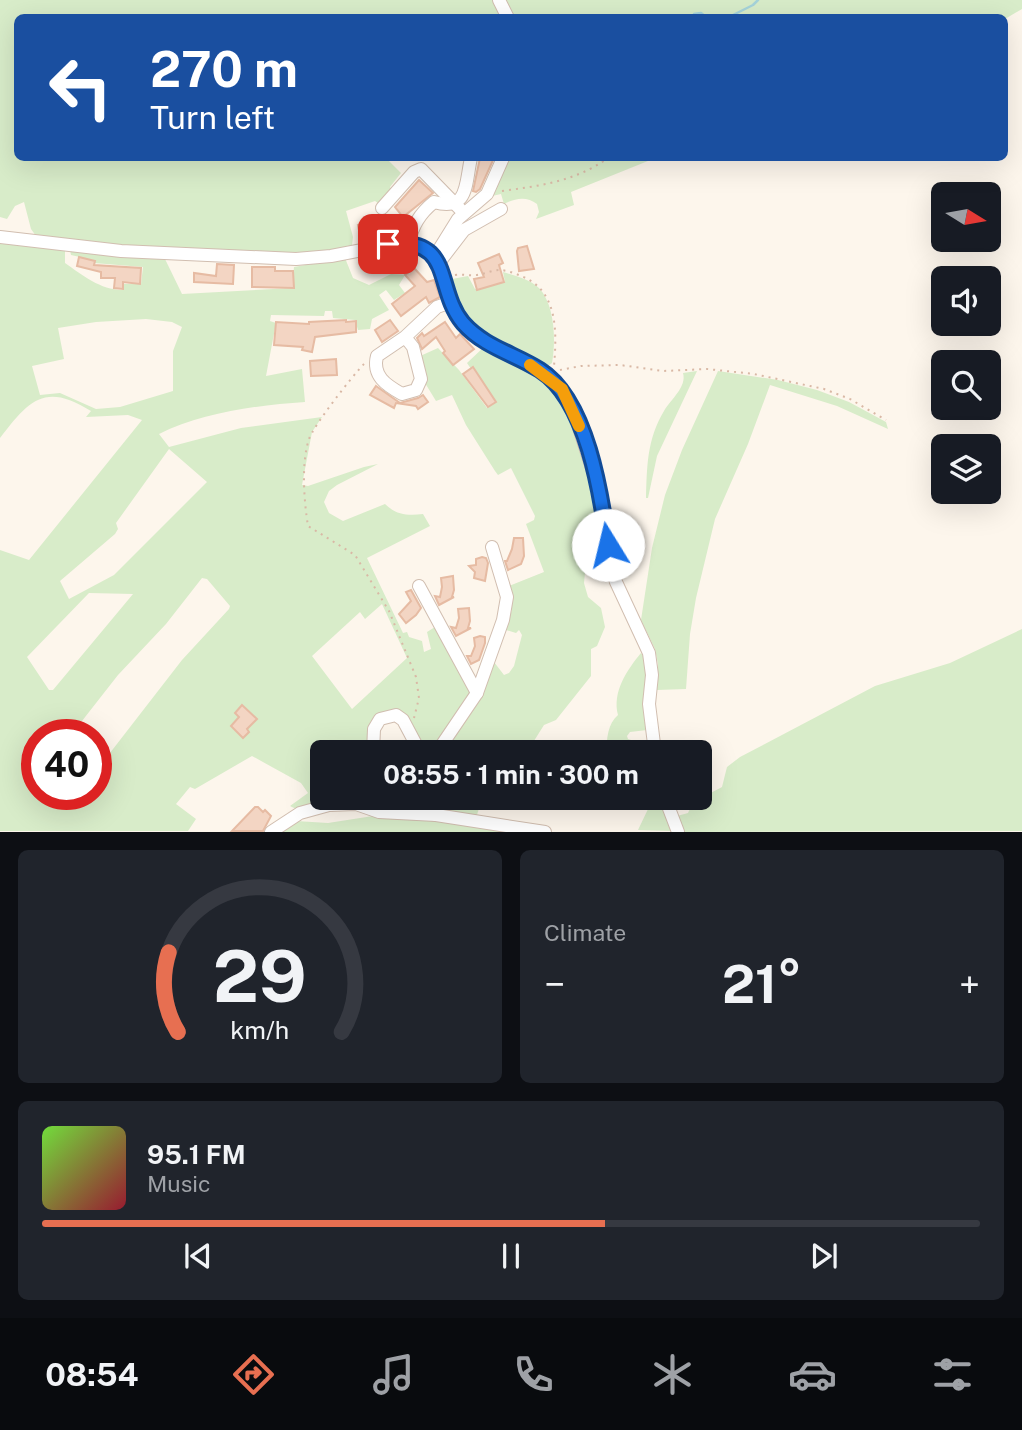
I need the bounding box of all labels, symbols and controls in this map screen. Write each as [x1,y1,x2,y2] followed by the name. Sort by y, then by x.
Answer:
[150,40,298,98] text: 270 m
[35,42,126,133] icon: left
[150,99,275,136] text: Turn left
[931,182,1001,252] north arrow
[931,182,1001,504] map controls
[358,214,418,274] pin
[369,225,407,263] icon: arrive
[931,266,1001,336] button: sound
[931,350,1001,420] button: search
[931,434,1001,504] button: layers
[571,508,645,582] position arrow
[21,719,112,810] speed limit sign: 40
[383,759,639,790] text: 08:55 · 1 min · 300 m
[544,919,626,946] text: Climate
[213,934,307,1019] text: 29
[722,954,802,1015] text: 21°
[544,962,565,1007] text: −
[959,962,980,1007] text: +
[231,1015,289,1045] text: km/h
[147,1139,246,1170] text: 95.1 FM
[147,1170,211,1197] text: Music
[179,1237,217,1275] icon: previous
[492,1237,530,1275] icon: pause
[805,1237,843,1275] icon: next
[229,1350,278,1399] icon: directions
[369,1350,418,1399] icon: music
[509,1350,558,1399] icon: phone
[648,1350,697,1399] icon: climate
[788,1350,837,1399] icon: car
[928,1350,977,1399] icon: filters
[45,1356,139,1393] text: 08:54

